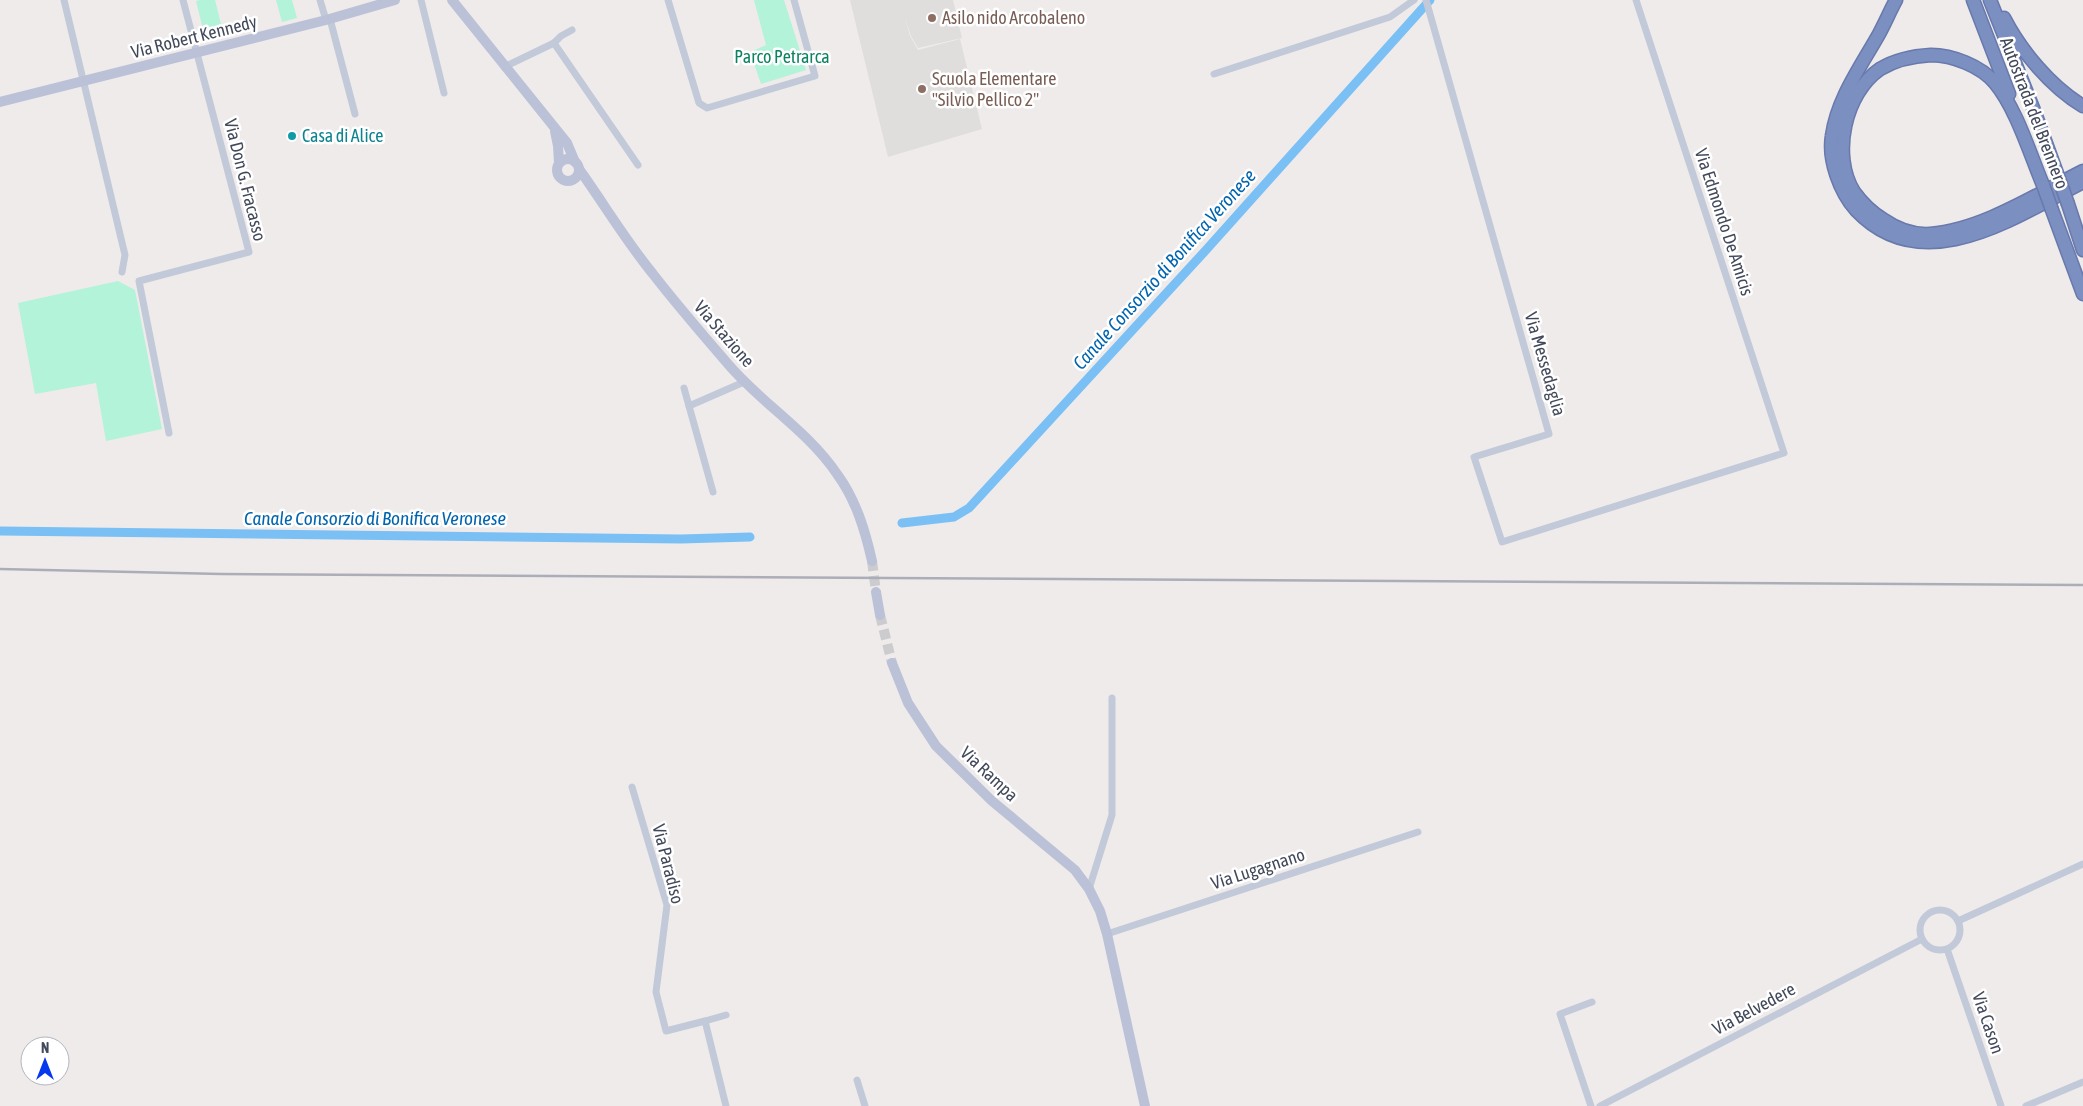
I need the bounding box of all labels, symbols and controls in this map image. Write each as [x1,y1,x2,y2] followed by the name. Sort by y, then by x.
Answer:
[942,7,1085,28] place label: Asilo nido Arcobaleno
[129,11,259,62] street label: Via Robert Kennedy
[926,12,938,24] marker: Asilo nido Arcobaleno
[1996,34,2073,192] street label: Autostrada del Brennero
[734,46,830,67] park label: Parco Petrarca
[932,68,1056,110] place label: Scuola Elementare "Silvio Pellico 2"
[916,83,928,95] marker: Scuola Elementare "Silvio Pellico 2"
[220,117,271,243] street label: Via Don G. Fracasso
[302,125,383,146] place label: Casa di Alice
[286,130,298,142] marker: Casa di Alice
[1691,146,1758,298] street label: Via Edmondo De Amicis
[1068,164,1260,374] water label: Canale Consorzio di Bonifica Veronese
[690,296,759,371] street label: Via Stazione
[1521,310,1570,418] street label: Via Messedaglia
[244,507,506,529] water label: Canale Consorzio di Bonifica Veronese
[956,742,1022,806] street label: Via Rampa
[648,822,689,906] street label: Via Paradiso
[1208,844,1307,894] street label: Via Lugagnano
[1709,978,1799,1039] street label: Via Belvedere
[1968,989,2009,1056] street label: Via Cason
[20,1036,70,1086] north arrow
[41,1040,49,1056] text: N

